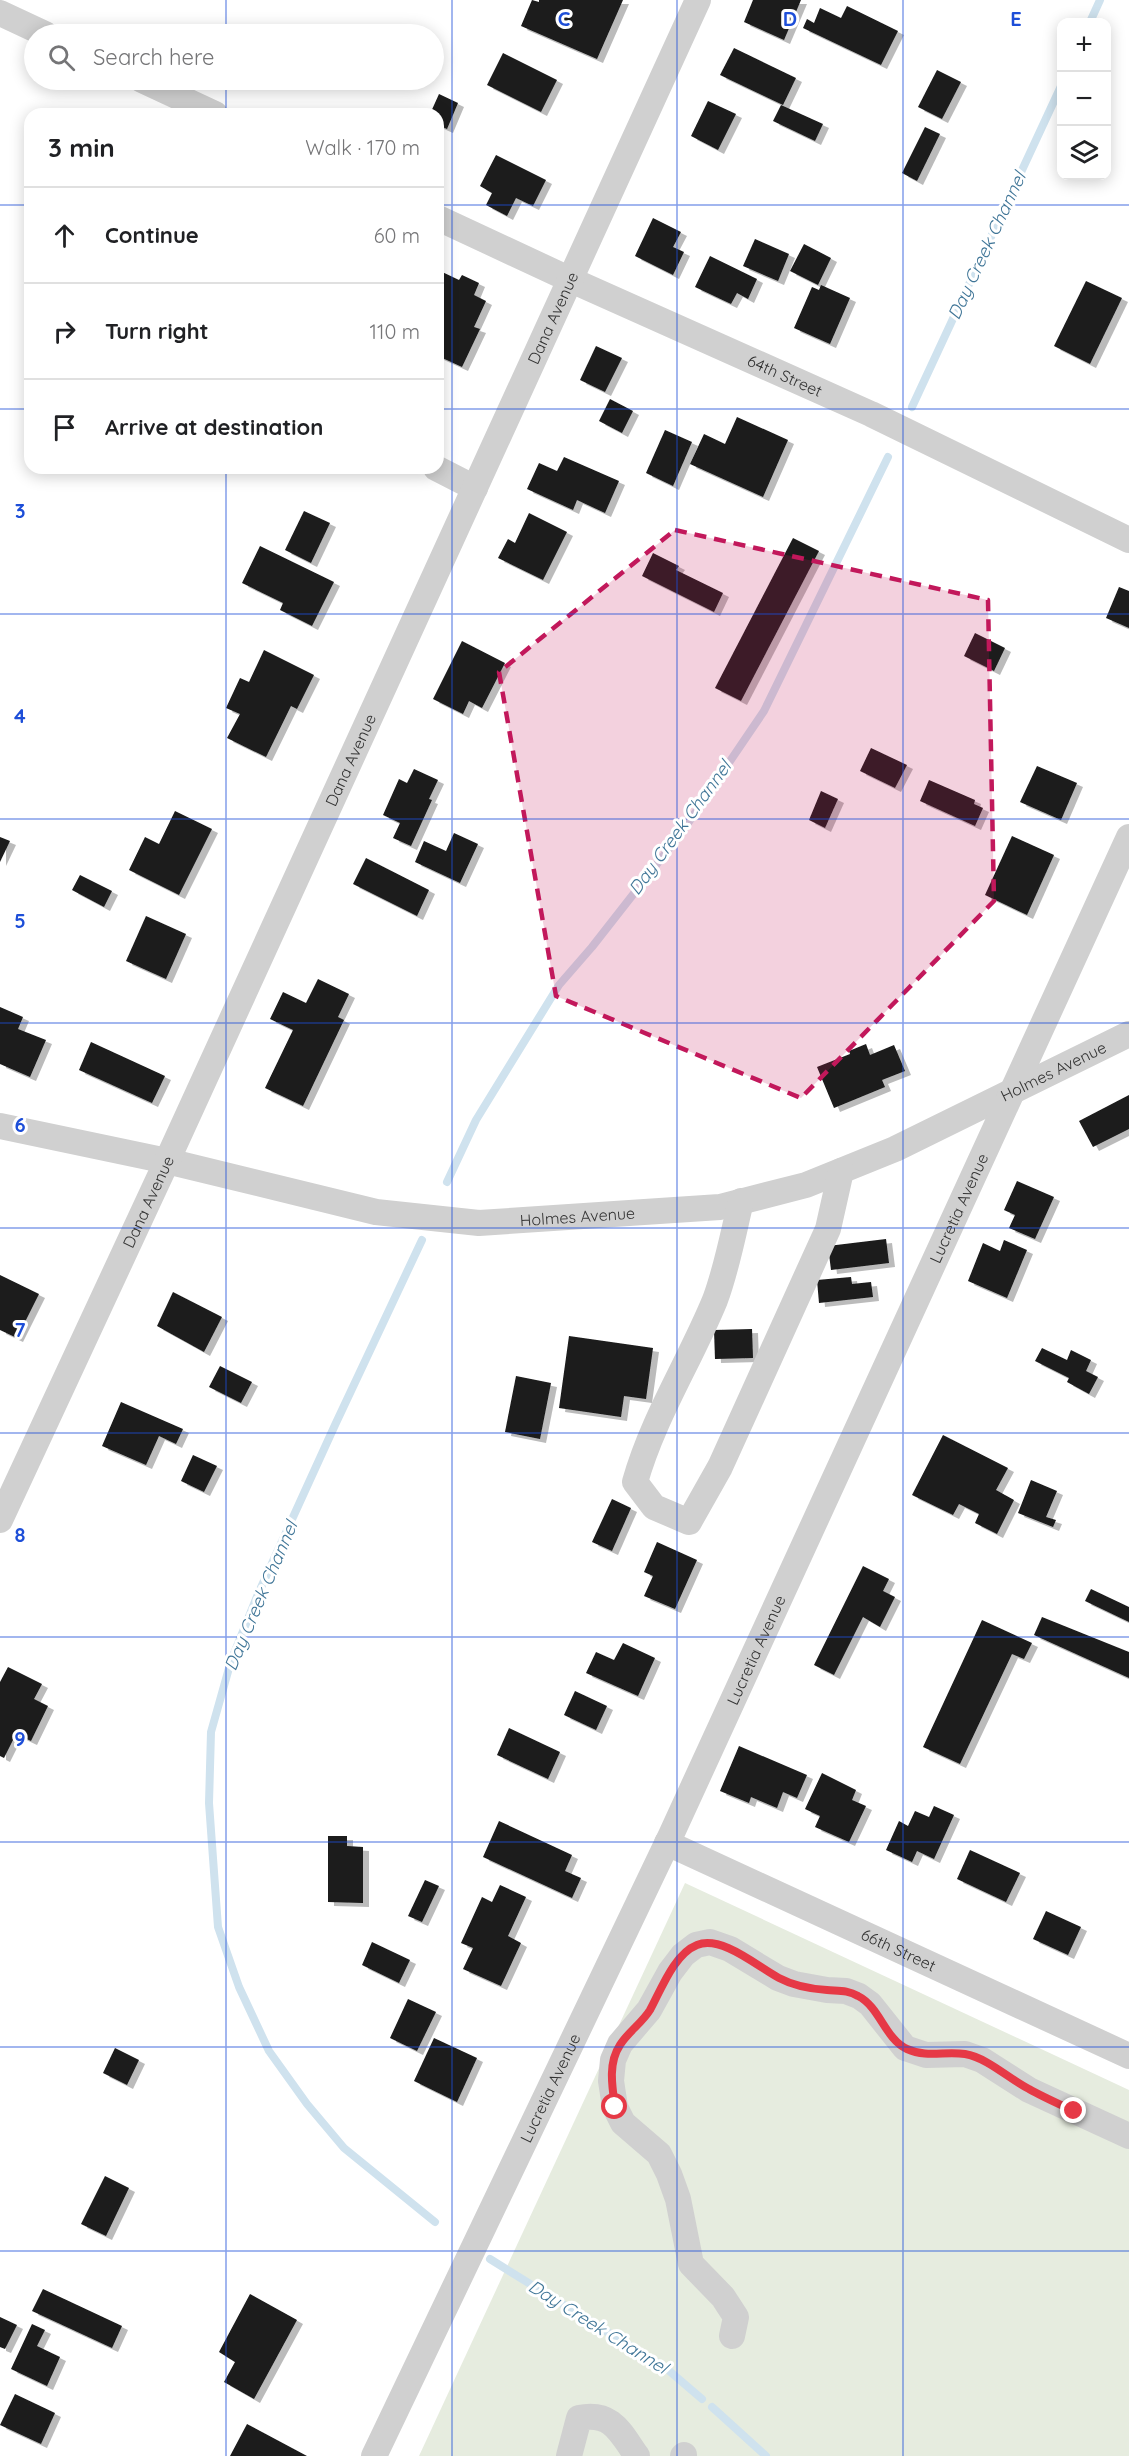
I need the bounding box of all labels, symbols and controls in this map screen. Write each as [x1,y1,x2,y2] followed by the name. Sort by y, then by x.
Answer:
[558,6,571,31] text: C
[783,6,797,31] text: D
[1010,6,1022,31] text: E
[1057,18,1111,180] map controls
[1057,18,1111,72] button: +
[24,24,444,90] search box
[45,41,78,74] icon: search
[93,43,214,71] text: Search here
[1057,72,1111,126] button: −
[1057,126,1111,180] button: layers
[48,131,115,164] text: 3 min
[305,135,420,160] text: Walk · 170 m
[942,167,1032,323] water label: Day Creek Channel
[48,219,81,252] icon: ahead
[105,221,199,249] text: Continue
[374,223,420,248] text: 60 m
[523,269,582,367] street label: Dana Avenue
[48,315,81,348] icon: right
[105,317,209,345] text: Turn right
[370,319,420,344] text: 110 m
[744,350,825,401] street label: 64th Street
[48,411,81,444] icon: arrive
[105,413,323,441] text: Arrive at destination
[15,498,25,523] text: 3
[14,703,26,728] text: 4
[321,711,380,809] street label: Dana Avenue
[623,755,737,899] water label: Day Creek Channel
[14,908,26,933] text: 5
[997,1037,1109,1106] street label: Holmes Avenue
[14,1112,26,1137] text: 6
[925,1150,992,1266] street label: Lucretia Avenue
[118,1153,178,1251] street label: Dana Avenue
[519,1203,636,1230] street label: Holmes Avenue
[15,1317,26,1342] text: 7
[219,1516,303,1674] water label: Day Creek Channel
[15,1522,26,1547] text: 8
[722,1592,790,1708] street label: Lucretia Avenue
[14,1726,26,1751] text: 9
[858,1924,939,1976] street label: 66th Street
[515,2030,585,2146] street label: Lucretia Avenue
[601,2093,627,2119] route start
[1060,2097,1086,2123] route end
[524,2274,674,2380] water label: Day Creek Channel

